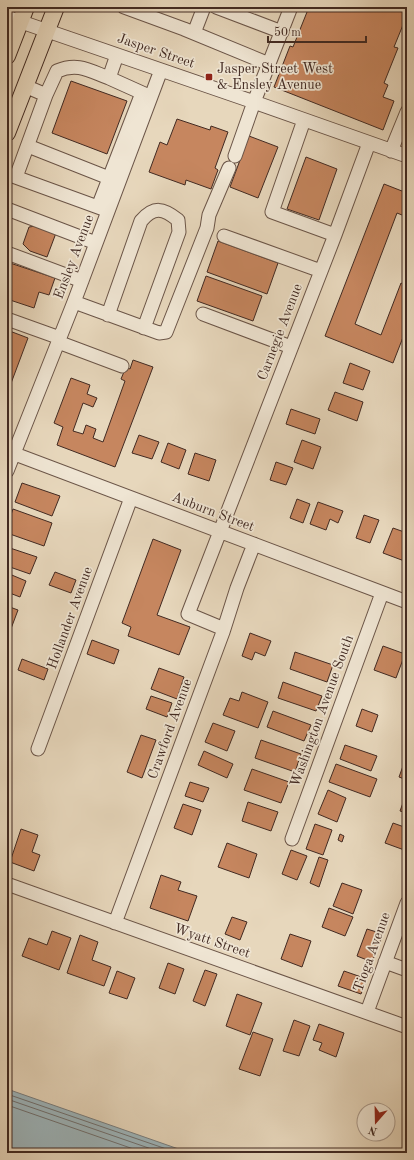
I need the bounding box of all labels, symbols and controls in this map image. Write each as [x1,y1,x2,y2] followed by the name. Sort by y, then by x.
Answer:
[268,18,366,44] scale bar
[274,26,301,39] text: 50 m
[115,31,197,71] street label: Jasper Street
[217,62,333,92] place label: Jasper Street West & Ensley Avenue
[204,72,214,82] marker: Jasper Street West & Ensley Avenue
[51,213,97,301] street label: Ensley Avenue
[255,282,305,382] street label: Carnegie Avenue
[170,490,256,534] street label: Auburn Street
[45,565,95,671] street label: Hollander Avenue
[288,633,356,789] street label: Washington Avenue South
[145,677,195,781] street label: Crawford Avenue
[351,910,393,994] street label: Tioga Avenue
[172,921,252,961] street label: Wyatt Street
[356,1102,396,1142] north arrow
[367,1123,379,1137] text: N

